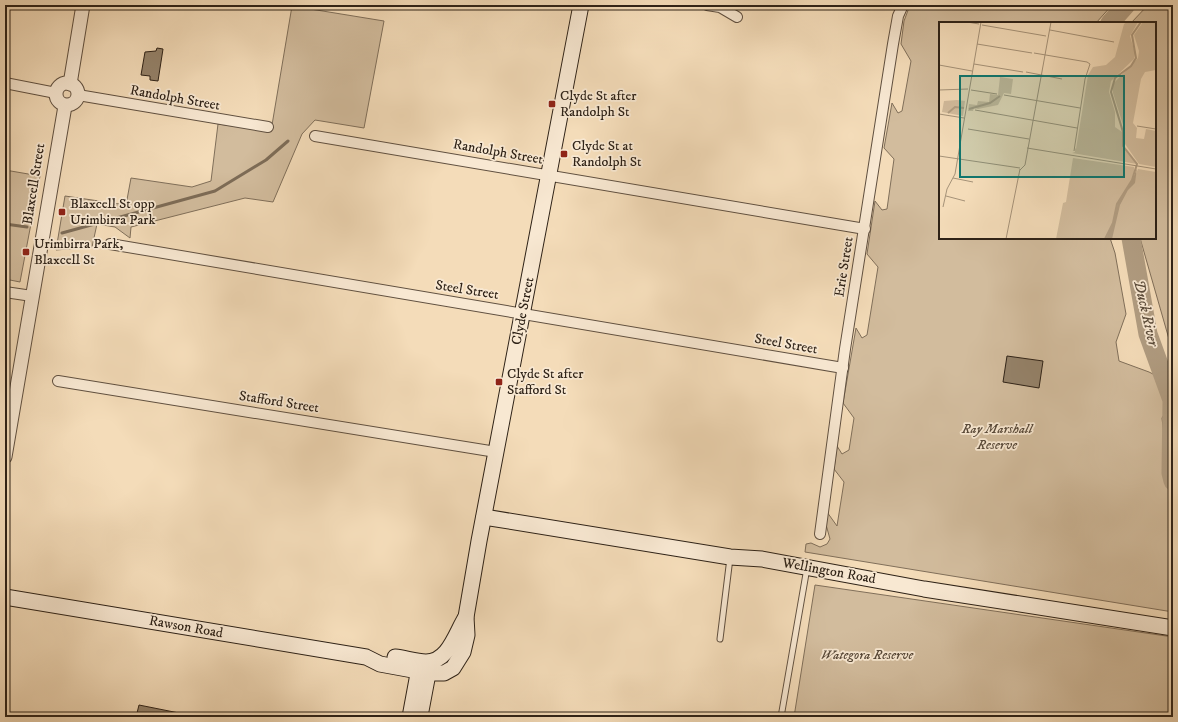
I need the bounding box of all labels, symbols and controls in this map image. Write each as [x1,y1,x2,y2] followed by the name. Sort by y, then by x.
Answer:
[939,22,1156,239] inset map
[129,81,222,115] street label: Randolph Street
[560,87,637,121] place label: Clyde St after Randolph St
[547,99,557,109] marker: Clyde St after Randolph St
[452,135,545,169] street label: Randolph Street
[572,137,642,171] place label: Clyde St at Randolph St
[19,142,49,226] street label: Blaxcell Street
[559,149,569,159] marker: Clyde St at Randolph St
[70,195,155,229] place label: Blaxcell St opp Urimbirra Park
[57,207,67,217] marker: Blaxcell St opp Urimbirra Park
[34,235,123,269] place label: Urimbirra Park, Blaxcell St
[830,235,858,298] street label: Erie Street
[21,247,31,257] marker: Urimbirra Park, Blaxcell St
[508,275,538,346] street label: Clyde Street
[434,276,500,304] street label: Steel Street
[1129,278,1163,350] water label: Duck River
[753,330,819,358] street label: Steel Street
[507,365,584,399] place label: Clyde St after Stafford St
[494,377,504,387] marker: Clyde St after Stafford St
[238,387,321,417] street label: Stafford Street
[961,420,1034,454] park label: Ray Marshall Reserve
[780,554,877,588] street label: Wellington Road
[148,612,224,642] street label: Rawson Road
[821,646,914,664] park label: Wategora Reserve

